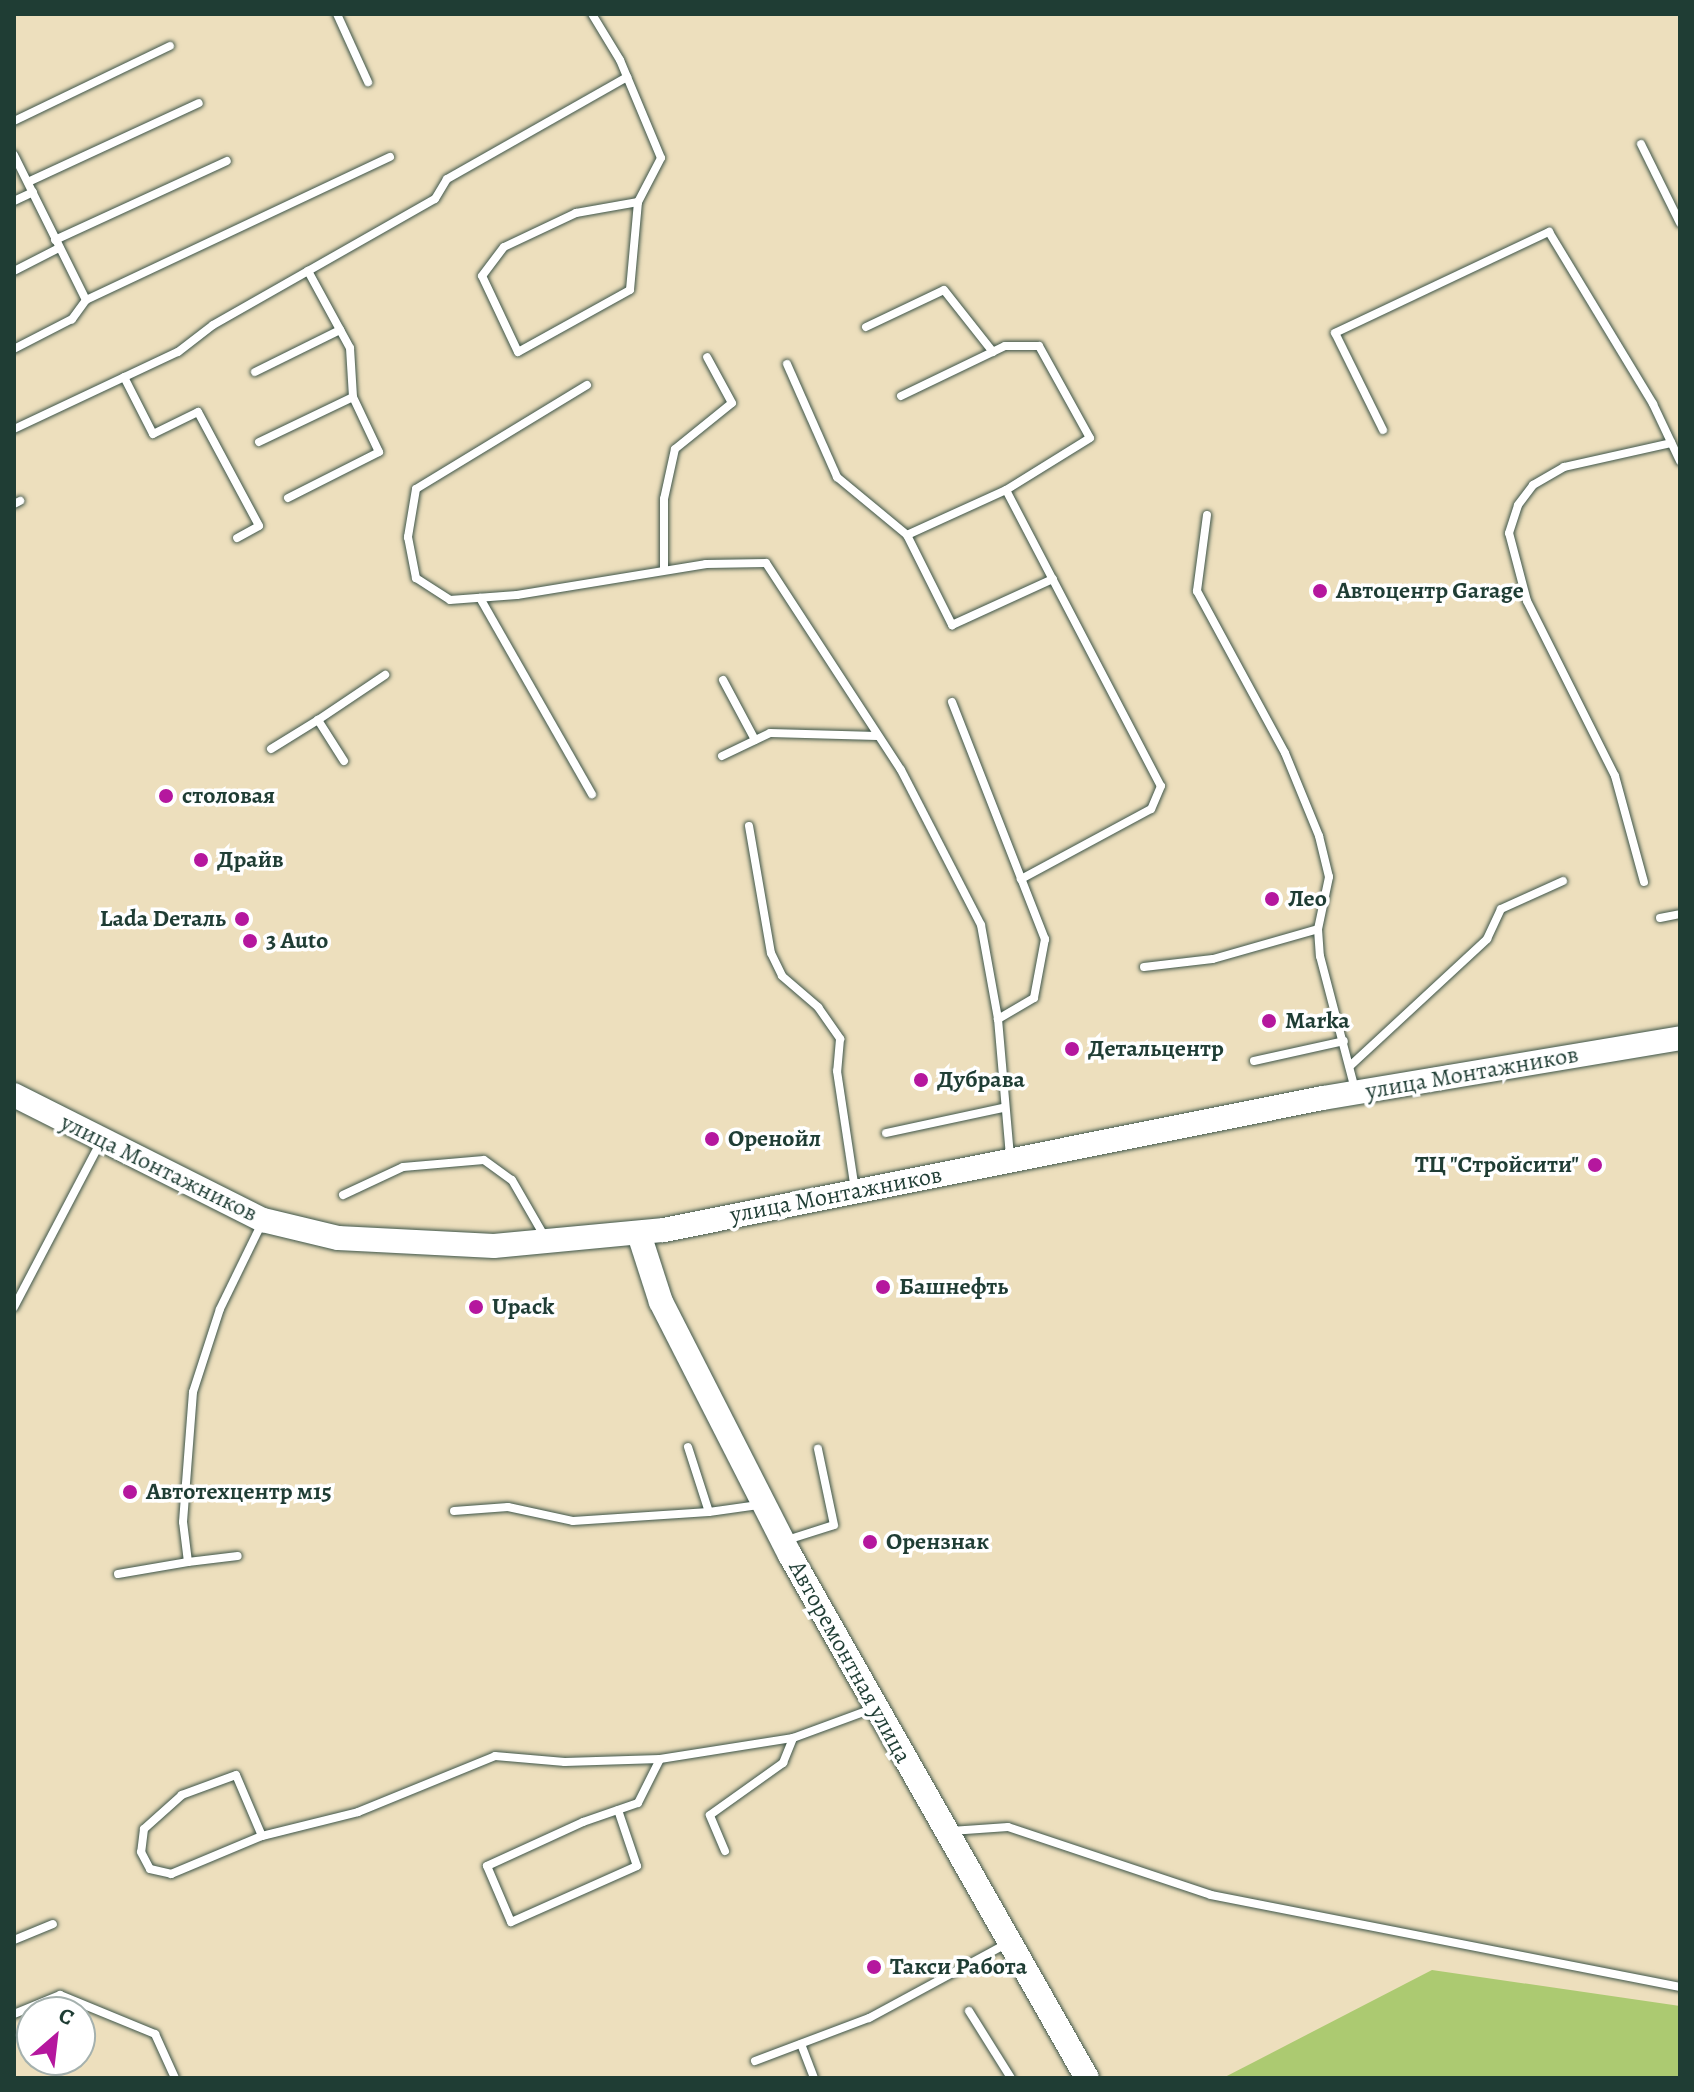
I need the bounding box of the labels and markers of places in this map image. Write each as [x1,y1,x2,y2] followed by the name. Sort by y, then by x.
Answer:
[1336,577,1524,605] place label: Автоцентр Garage
[1311,582,1329,600] marker: Автоцентр Garage
[182,782,275,810] place label: столовая
[157,787,175,805] marker: столовая
[217,846,284,874] place label: Драйв
[192,851,210,869] marker: Драйв
[1288,885,1327,913] place label: Лео
[1263,890,1281,908] marker: Лео
[100,905,226,933] place label: Lada Dеталь
[233,910,251,928] marker: Lada Dеталь
[266,927,328,955] place label: 3 Auto
[241,932,259,950] marker: 3 Auto
[1285,1007,1350,1035] place label: Marka
[1260,1012,1278,1030] marker: Marka
[1088,1035,1224,1063] place label: Детальцентр
[1063,1040,1081,1058] marker: Детальцентр
[937,1066,1025,1094] place label: Дубрава
[912,1071,930,1089] marker: Дубрава
[728,1125,821,1153] place label: Оренойл
[703,1130,721,1148] marker: Оренойл
[1415,1151,1579,1179] place label: ТЦ "Стройсити"
[1586,1156,1604,1174] marker: ТЦ "Стройсити"
[899,1273,1008,1301] place label: Башнефть
[874,1278,892,1296] marker: Башнефть
[492,1293,555,1321] place label: Upack
[467,1298,485,1316] marker: Upack
[146,1478,332,1506] place label: Автотехцентр м15
[121,1483,139,1501] marker: Автотехцентр м15
[886,1528,989,1556] place label: Орензнак
[861,1533,879,1551] marker: Орензнак
[890,1953,1027,1981] place label: Такси Работа
[865,1958,883,1976] marker: Такси Работа

